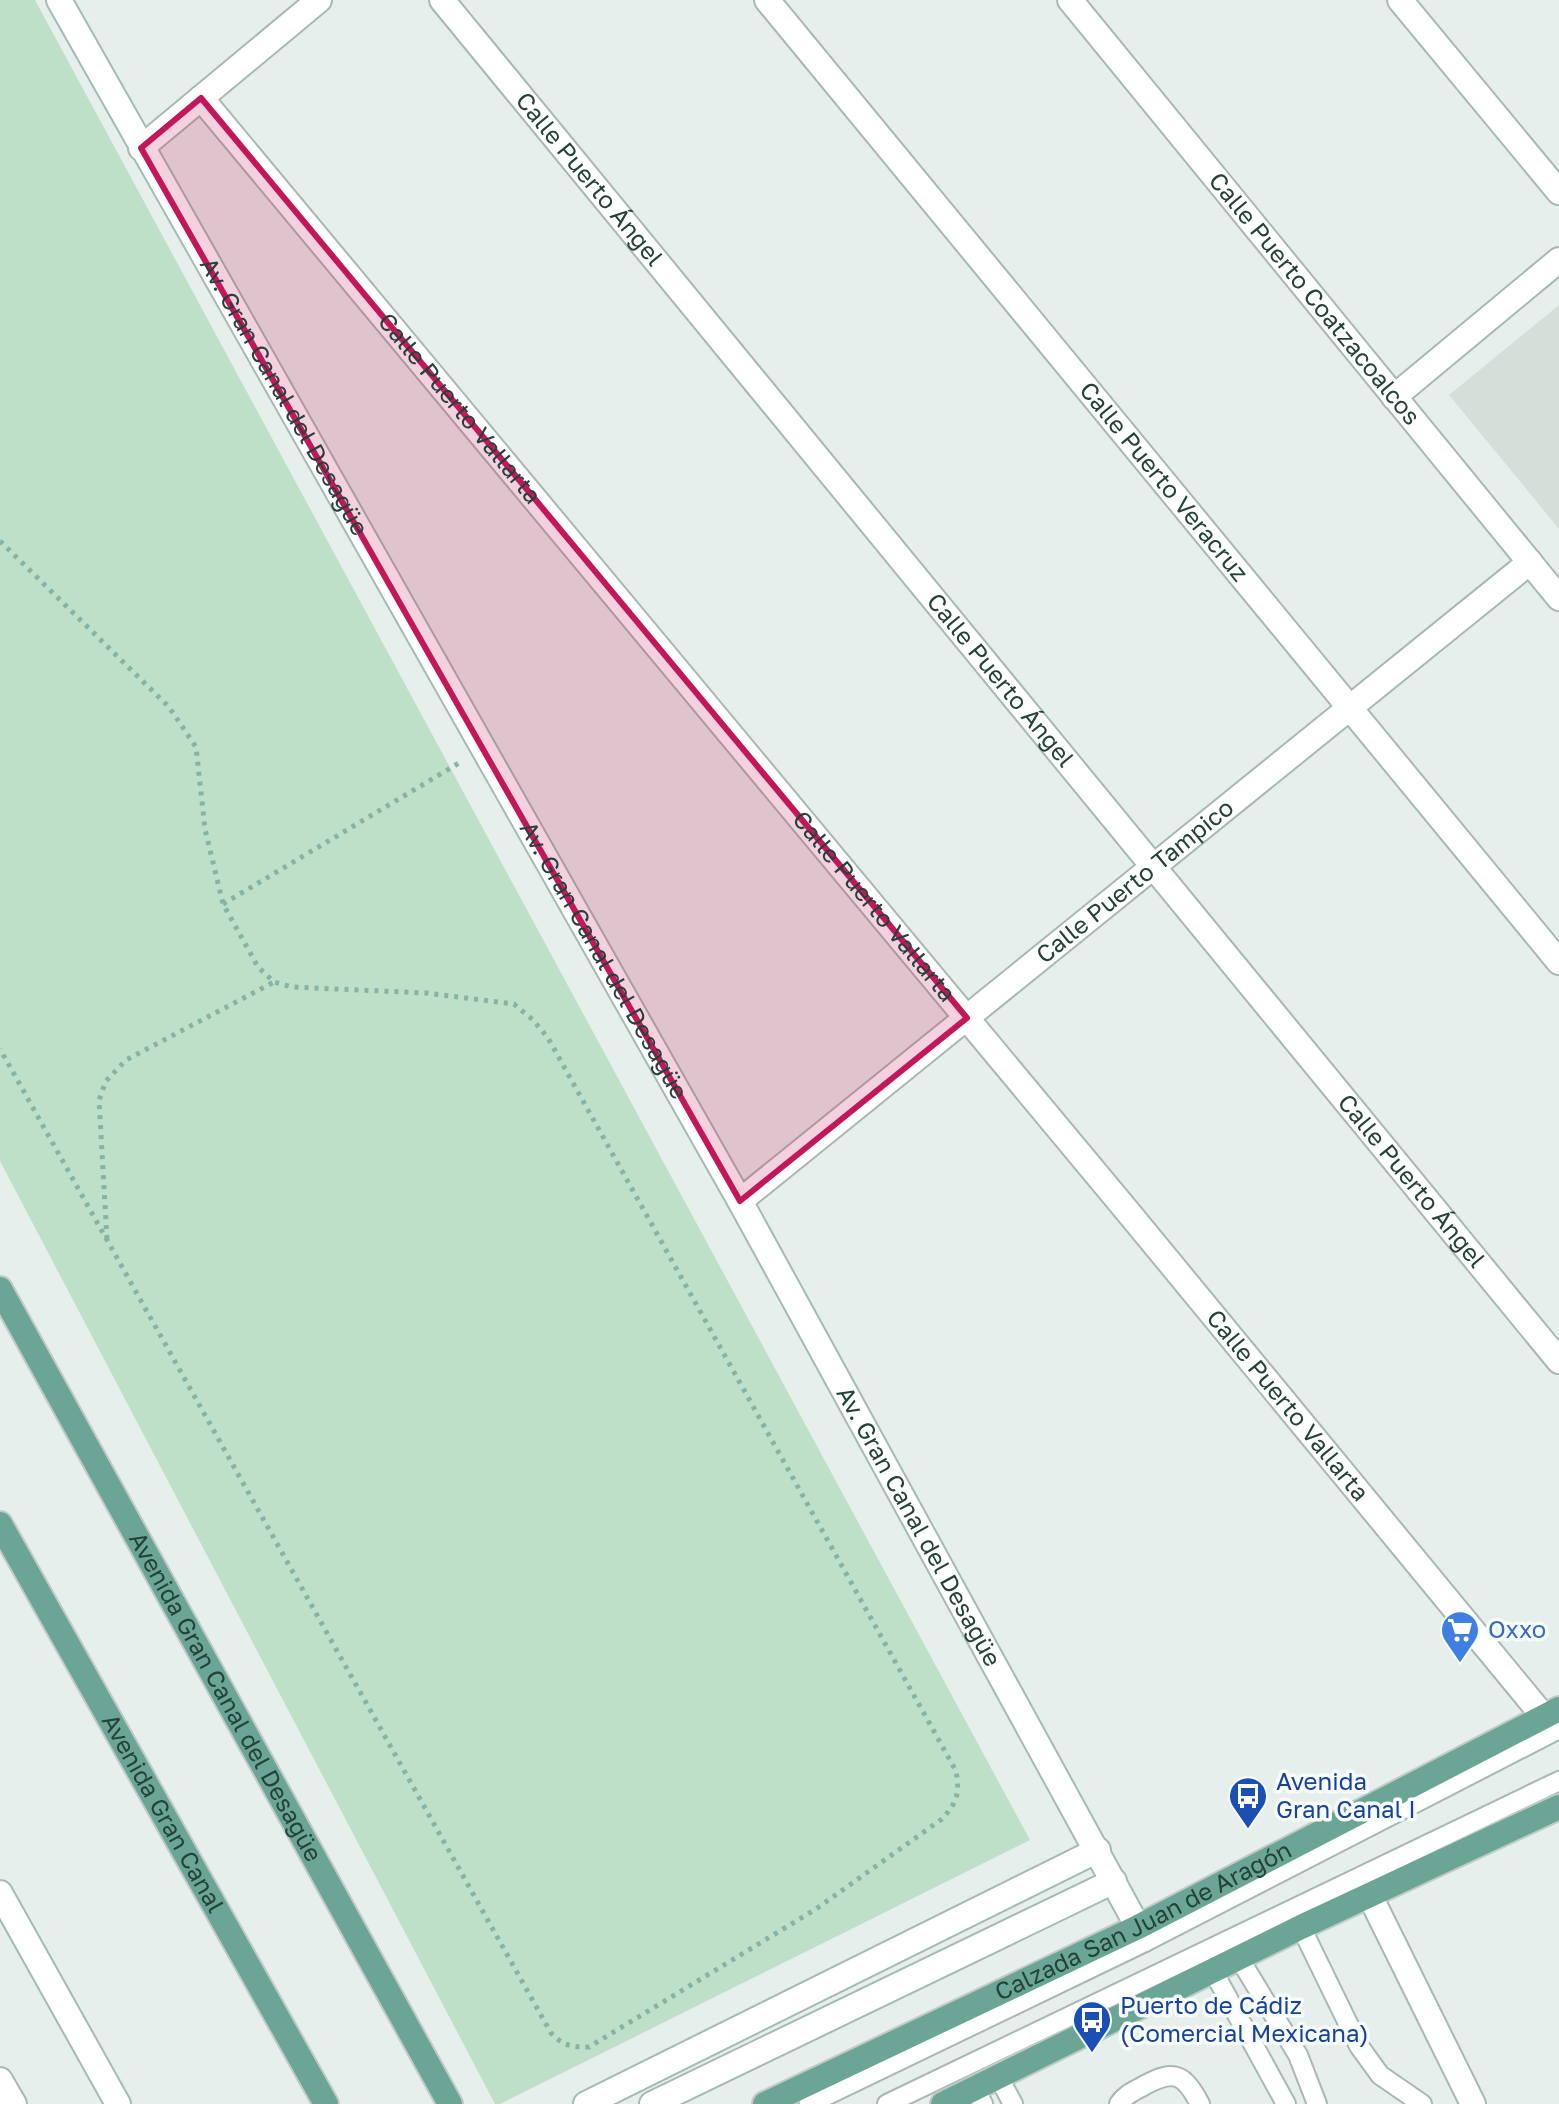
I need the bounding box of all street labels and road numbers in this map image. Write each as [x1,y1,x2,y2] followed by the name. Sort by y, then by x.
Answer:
[511,86,670,271] street label: Calle Puerto Ángel
[1204,166,1427,430] street label: Calle Puerto Coatzacoalcos
[195,252,375,540] street label: Av. Gran Canal del Desagüe
[373,306,548,509] street label: Calle Puerto Vallarta
[1074,375,1255,586] street label: Calle Puerto Veracruz
[922,587,1081,772] street label: Calle Puerto Ángel
[1030,792,1238,969] street label: Calle Puerto Tampico
[787,804,963,1007] street label: Calle Puerto Vallarta
[515,816,695,1104] street label: Av. Gran Canal del Desagüe
[1333,1087,1492,1273] street label: Calle Puerto Ángel
[1201,1303,1376,1506] street label: Calle Puerto Vallarta
[831,1381,1008,1671] street label: Av. Gran Canal del Desagüe
[122,1526,328,1866] street label: Avenida Gran Canal del Desagüe
[96,1709,230,1919] street label: Avenida Gran Canal
[990,1834,1296,2006] street label: Calzada San Juan de Aragón

